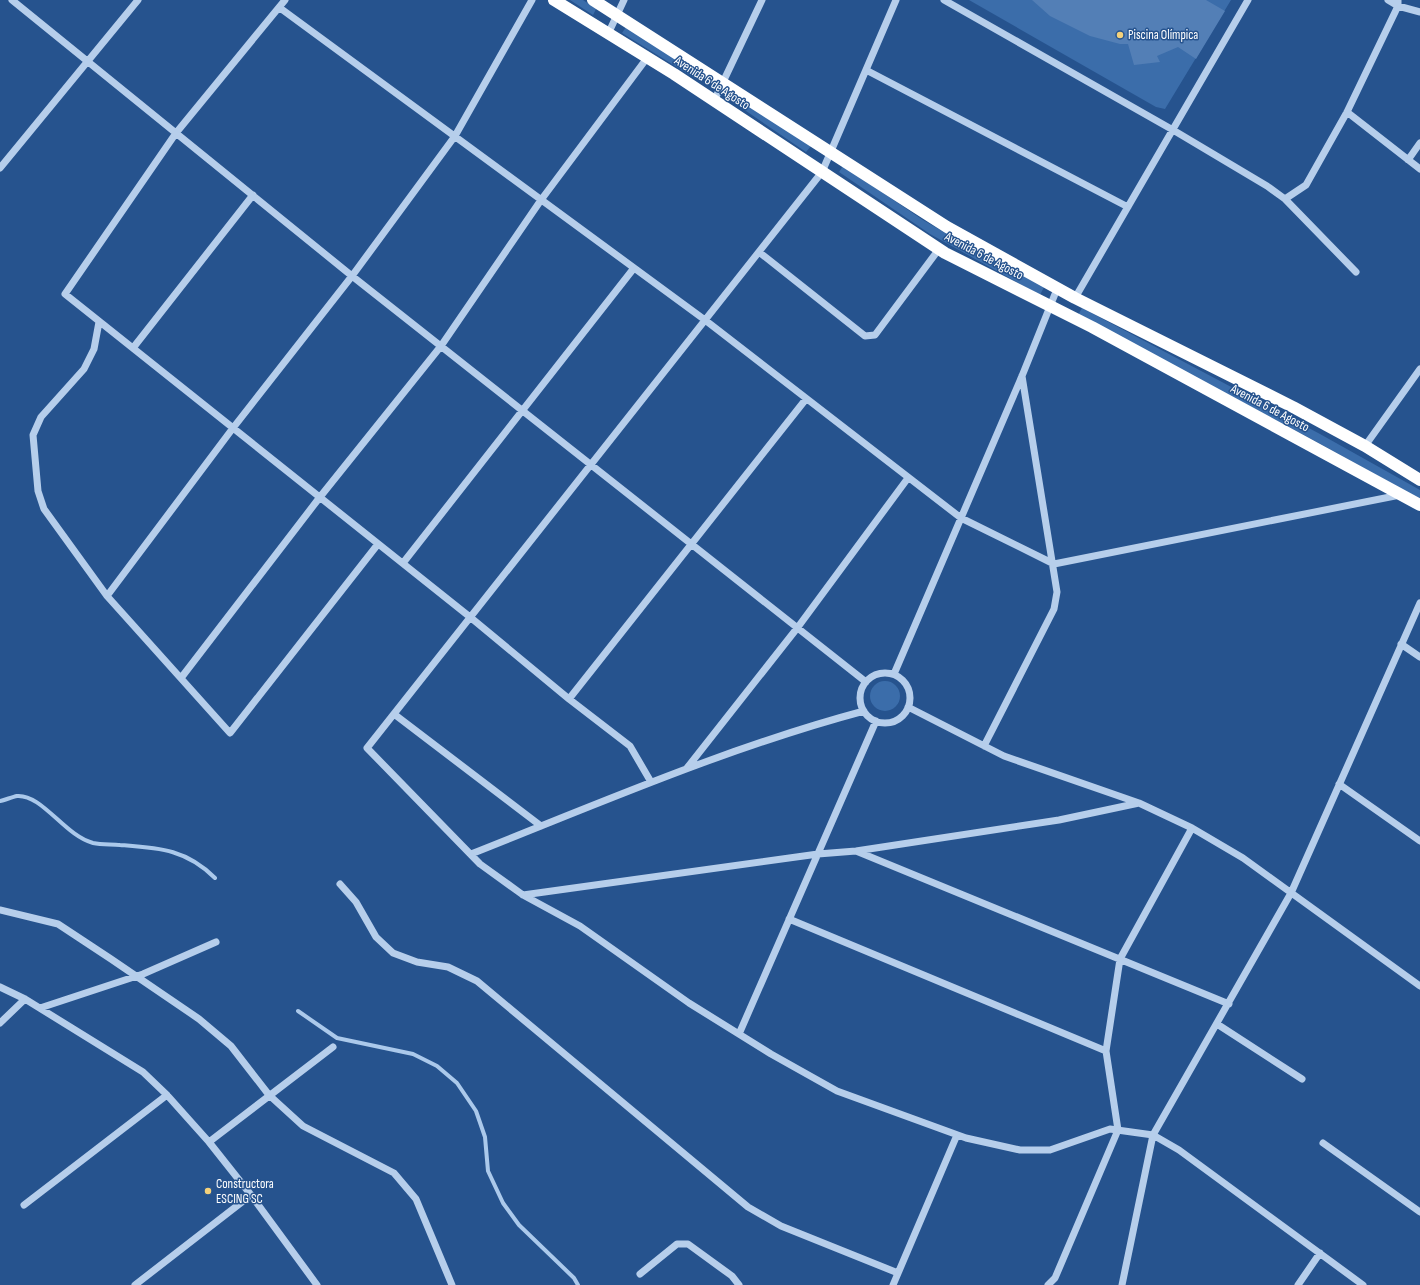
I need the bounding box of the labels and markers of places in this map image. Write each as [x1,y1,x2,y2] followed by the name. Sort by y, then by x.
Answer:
[1128,27,1198,43] place label: Piscina Olímpica
[1115,30,1125,40] marker: Piscina Olímpica
[216,1176,274,1207] place label: Constructora ESCING SC
[203,1186,213,1196] marker: Constructora ESCING SC

